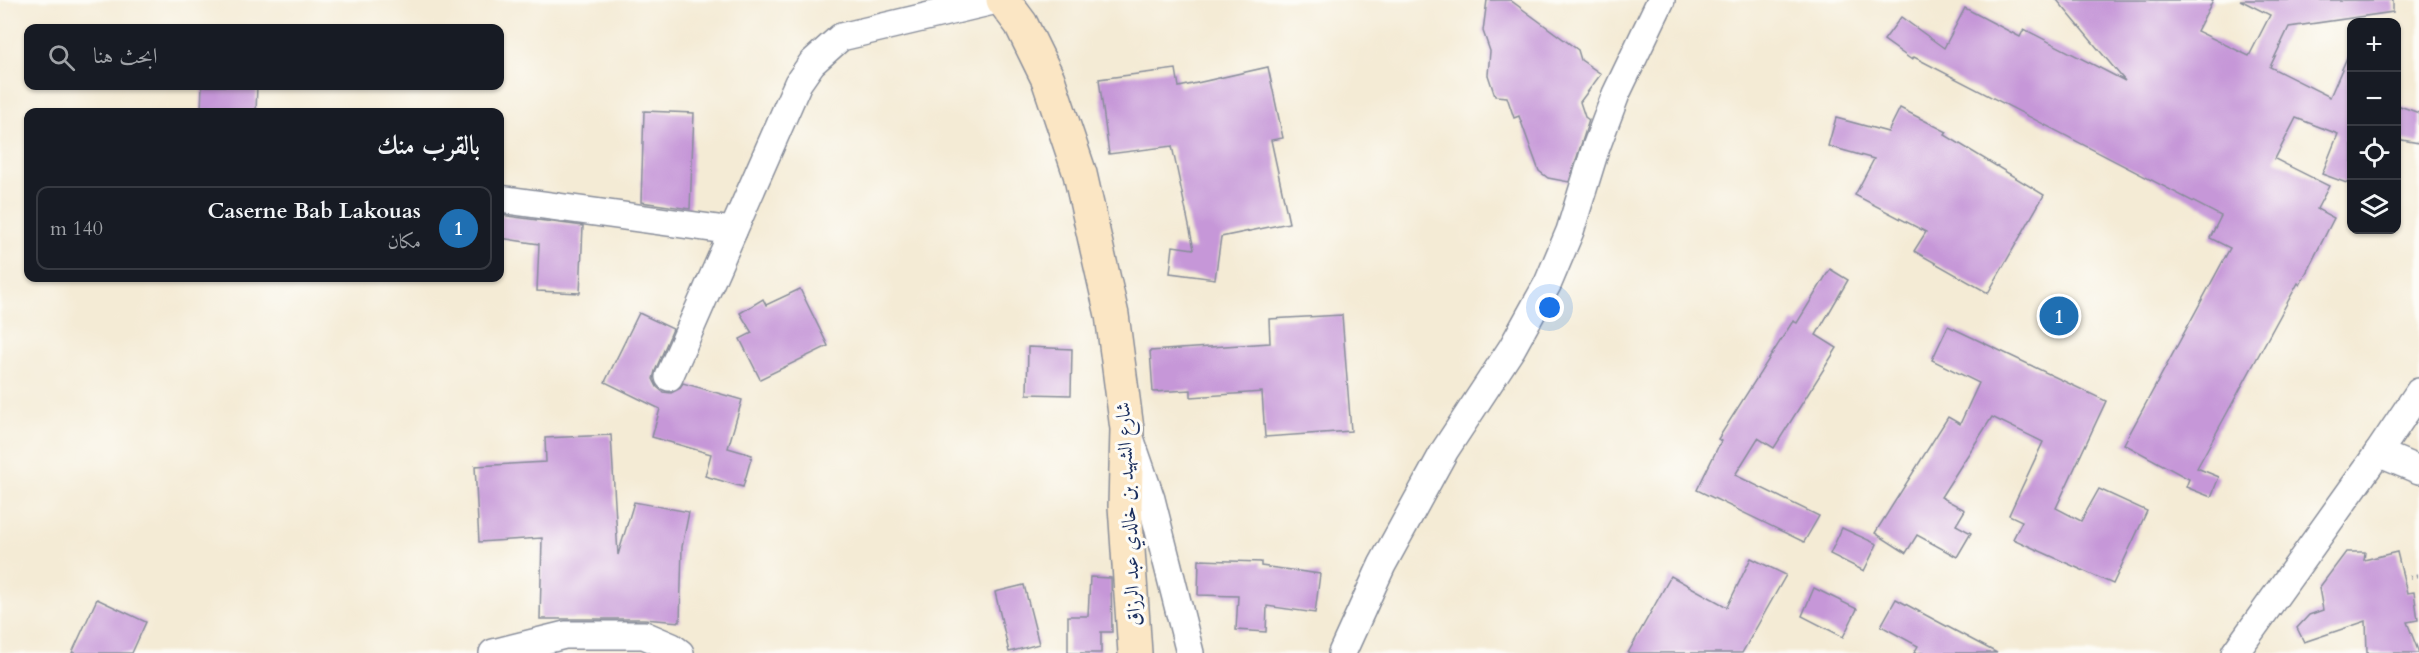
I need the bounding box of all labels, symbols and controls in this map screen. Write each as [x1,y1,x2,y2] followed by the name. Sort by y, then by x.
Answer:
[2347,18,2401,234] map controls
[2347,18,2401,72] button: +
[24,24,504,90] search box
[45,41,78,74] icon: search
[93,41,158,71] text: ابحث هنا
[2347,72,2401,126] button: −
[2347,126,2401,180] button: locate
[377,128,480,163] text: بالقرب منك
[2347,180,2401,234] button: layers
[208,196,421,226] text: Caserne Bab Lakouas
[50,215,103,242] text: 140 m
[453,215,464,242] text: 1
[387,228,421,255] text: مكان
[1535,293,1564,322] your location
[2040,294,2078,338] pin: 1
[1109,401,1152,627] street label: شارع الشهيد بن خالدي عبد الرزاق

